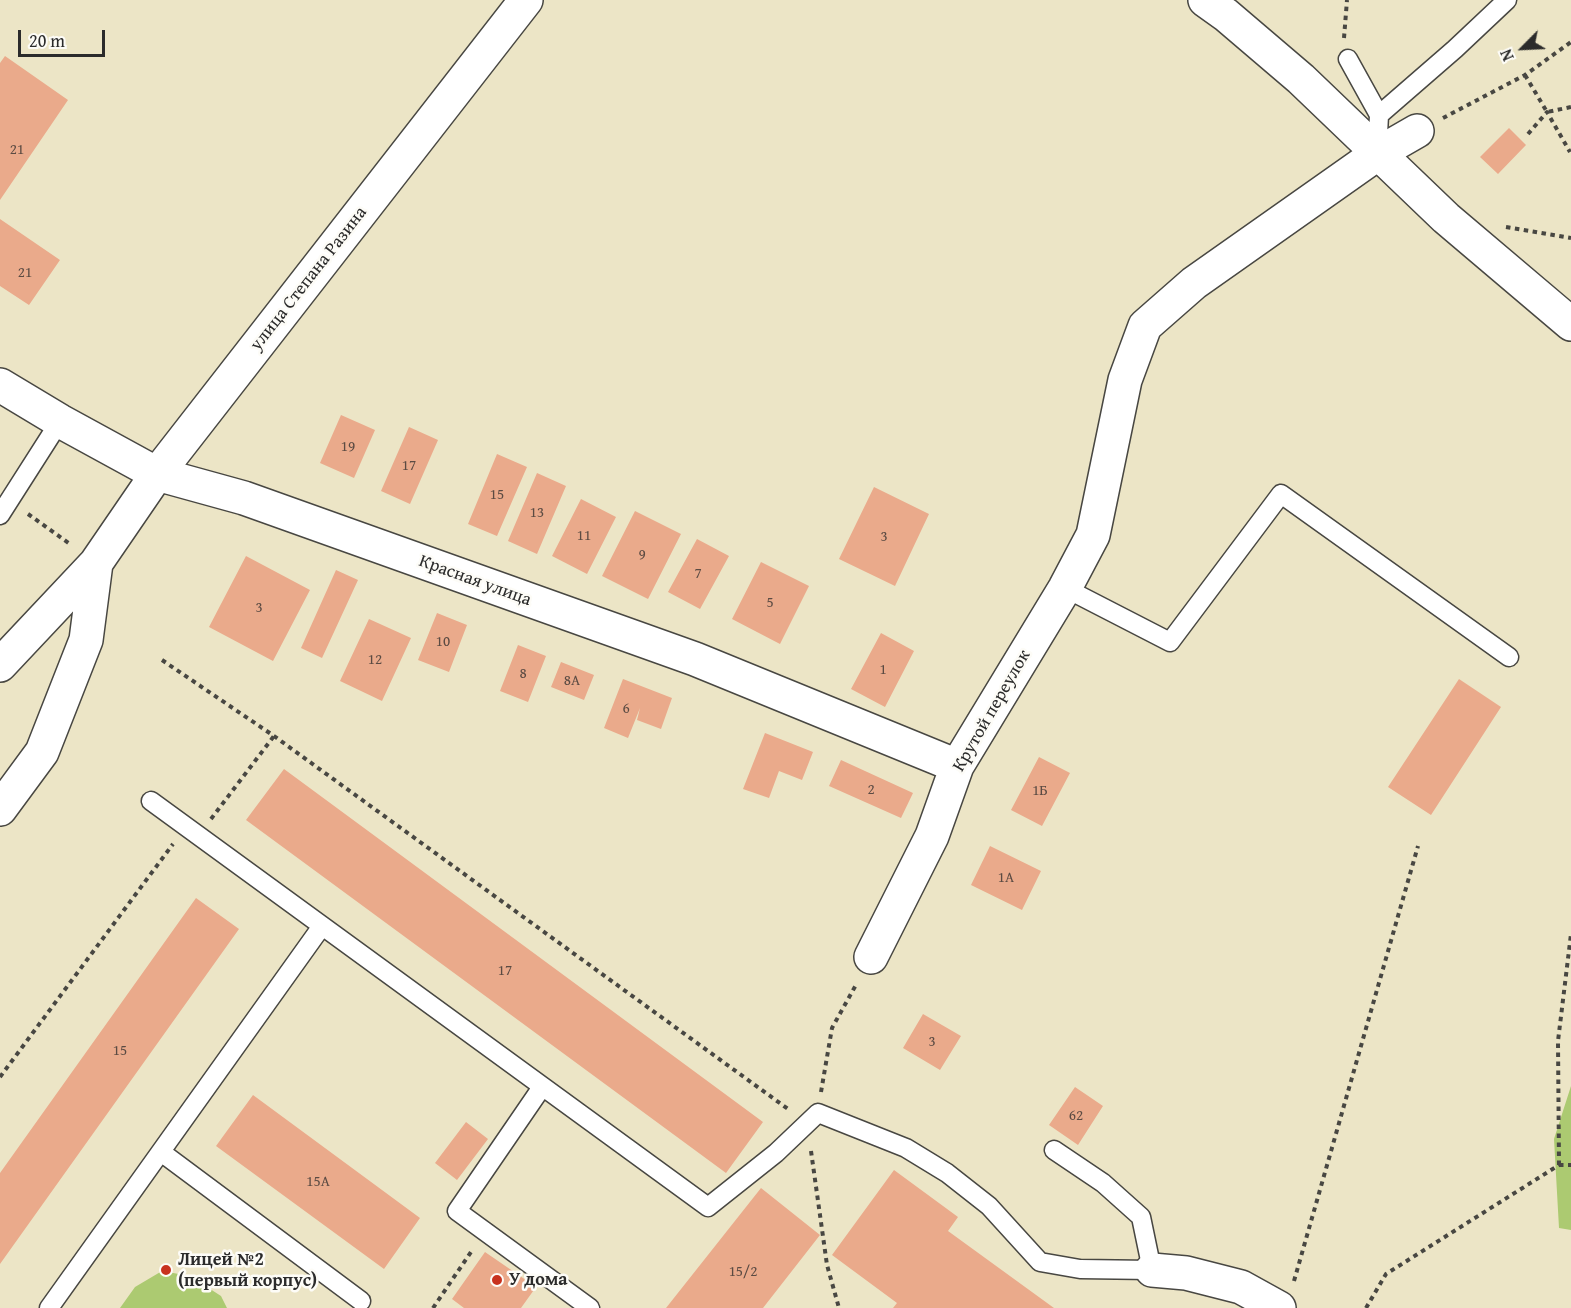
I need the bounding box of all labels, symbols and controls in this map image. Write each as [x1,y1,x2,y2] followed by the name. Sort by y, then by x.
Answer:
[21,18,108,56] scale bar
[1493,18,1553,78] north arrow
[29,27,65,54] text: 20 m
[1493,46,1520,65] text: N
[10,141,24,159] house number: 21
[246,203,372,355] street label: улица Степана Разина
[18,264,32,282] house number: 21
[341,438,355,456] house number: 19
[402,457,416,475] house number: 17
[490,486,504,504] house number: 15
[530,504,544,522] house number: 13
[577,527,591,545] house number: 11
[880,528,888,546] house number: 3
[638,546,646,564] house number: 9
[416,551,534,611] street label: Красная улица
[694,565,702,583] house number: 7
[766,594,774,612] house number: 5
[255,599,263,617] house number: 3
[436,633,450,651] house number: 10
[948,646,1036,776] street label: Крутой переулок
[368,651,382,669] house number: 12
[879,661,887,679] house number: 1
[519,665,527,683] house number: 8
[564,672,580,690] house number: 8А
[622,700,630,718] house number: 6
[867,781,875,799] house number: 2
[1032,782,1048,800] house number: 1Б
[998,869,1014,887] house number: 1А
[498,962,512,980] house number: 17
[928,1033,936,1051] house number: 3
[113,1042,127,1060] house number: 15
[1069,1107,1083,1125] house number: 62
[306,1173,330,1191] house number: 15А
[178,1249,317,1292] place label: Лицей №2 (первый корпус)
[159,1263,173,1277] marker: Лицей №2 (первый корпус)
[729,1263,757,1281] house number: 15/2
[509,1269,568,1291] place label: У дома
[490,1273,504,1287] marker: У дома

